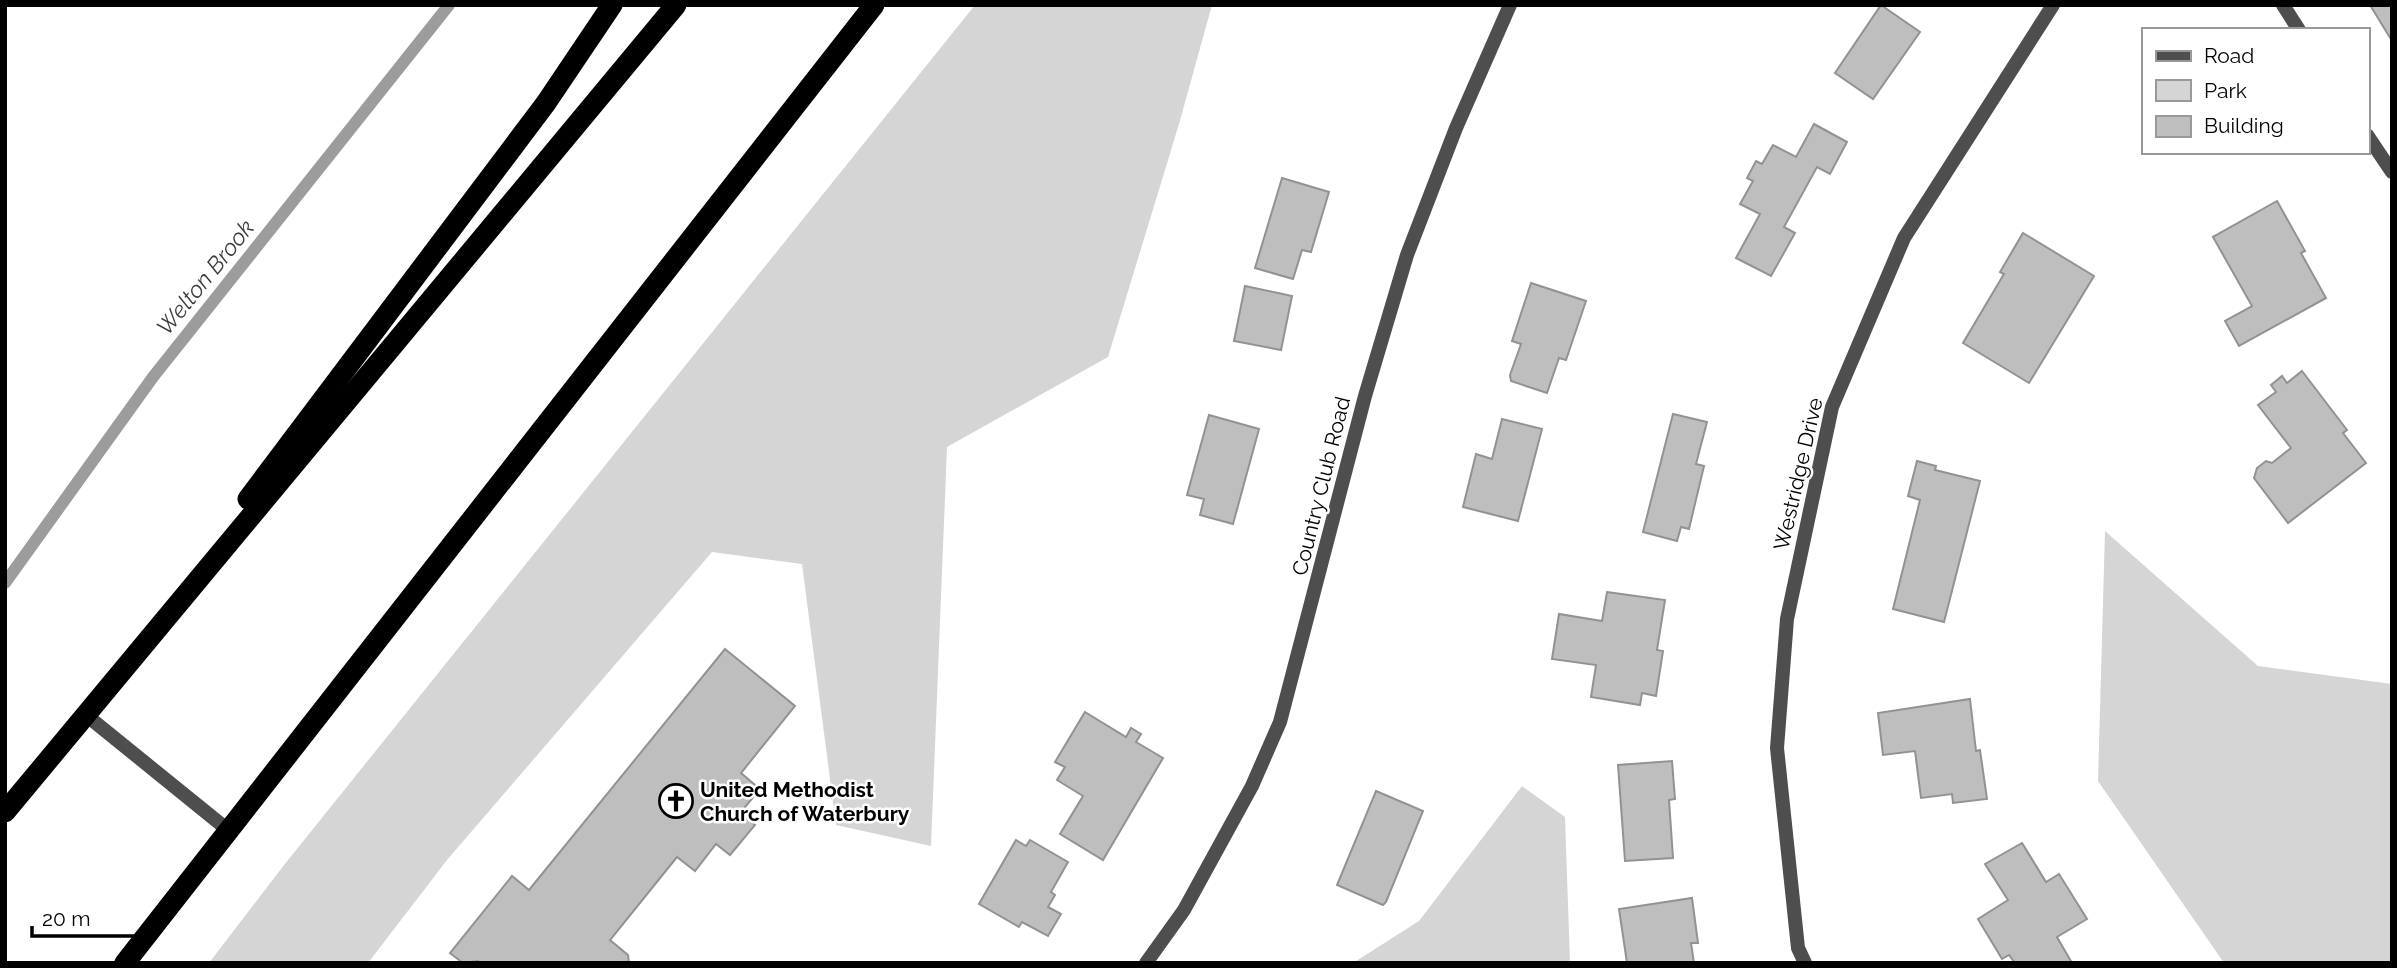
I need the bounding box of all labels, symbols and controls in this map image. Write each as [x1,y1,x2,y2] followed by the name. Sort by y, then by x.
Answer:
[2142,28,2369,154] legend
[2204,43,2254,68] text: Road
[2204,78,2247,103] text: Park
[2204,113,2284,138] text: Building
[151,214,259,340] water label: Welton Brook
[1287,394,1355,578] street label: Country Club Road
[1768,395,1828,553] street label: Westridge Drive
[700,777,910,826] place label: United Methodist Church of Waterbury
[657,782,695,820] church icon: United Methodist Church of Waterbury
[32,894,147,938] scale bar
[42,906,90,931] text: 20 m

